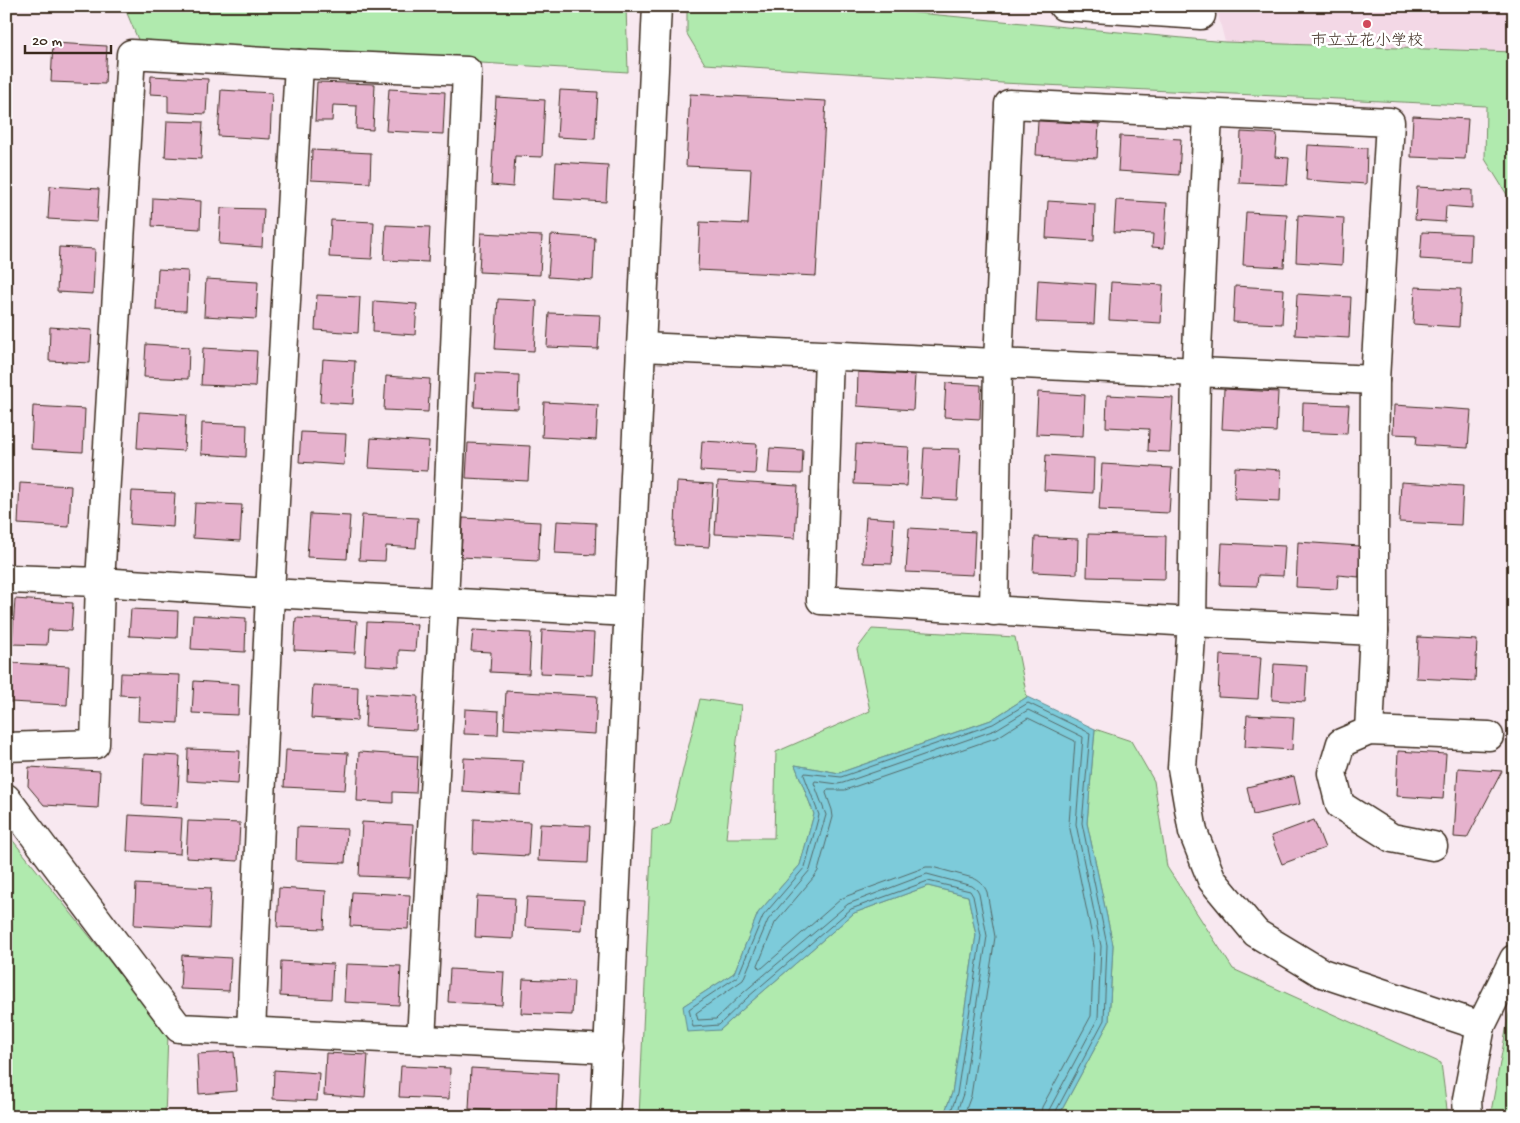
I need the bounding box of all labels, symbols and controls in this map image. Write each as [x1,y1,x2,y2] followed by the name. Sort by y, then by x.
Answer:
[1361,18,1373,30] marker: 市立立花小学校
[25,22,111,54] scale bar
[1311,32,1423,52] place label: 市立立花小学校
[32,33,62,51] text: 20 m

